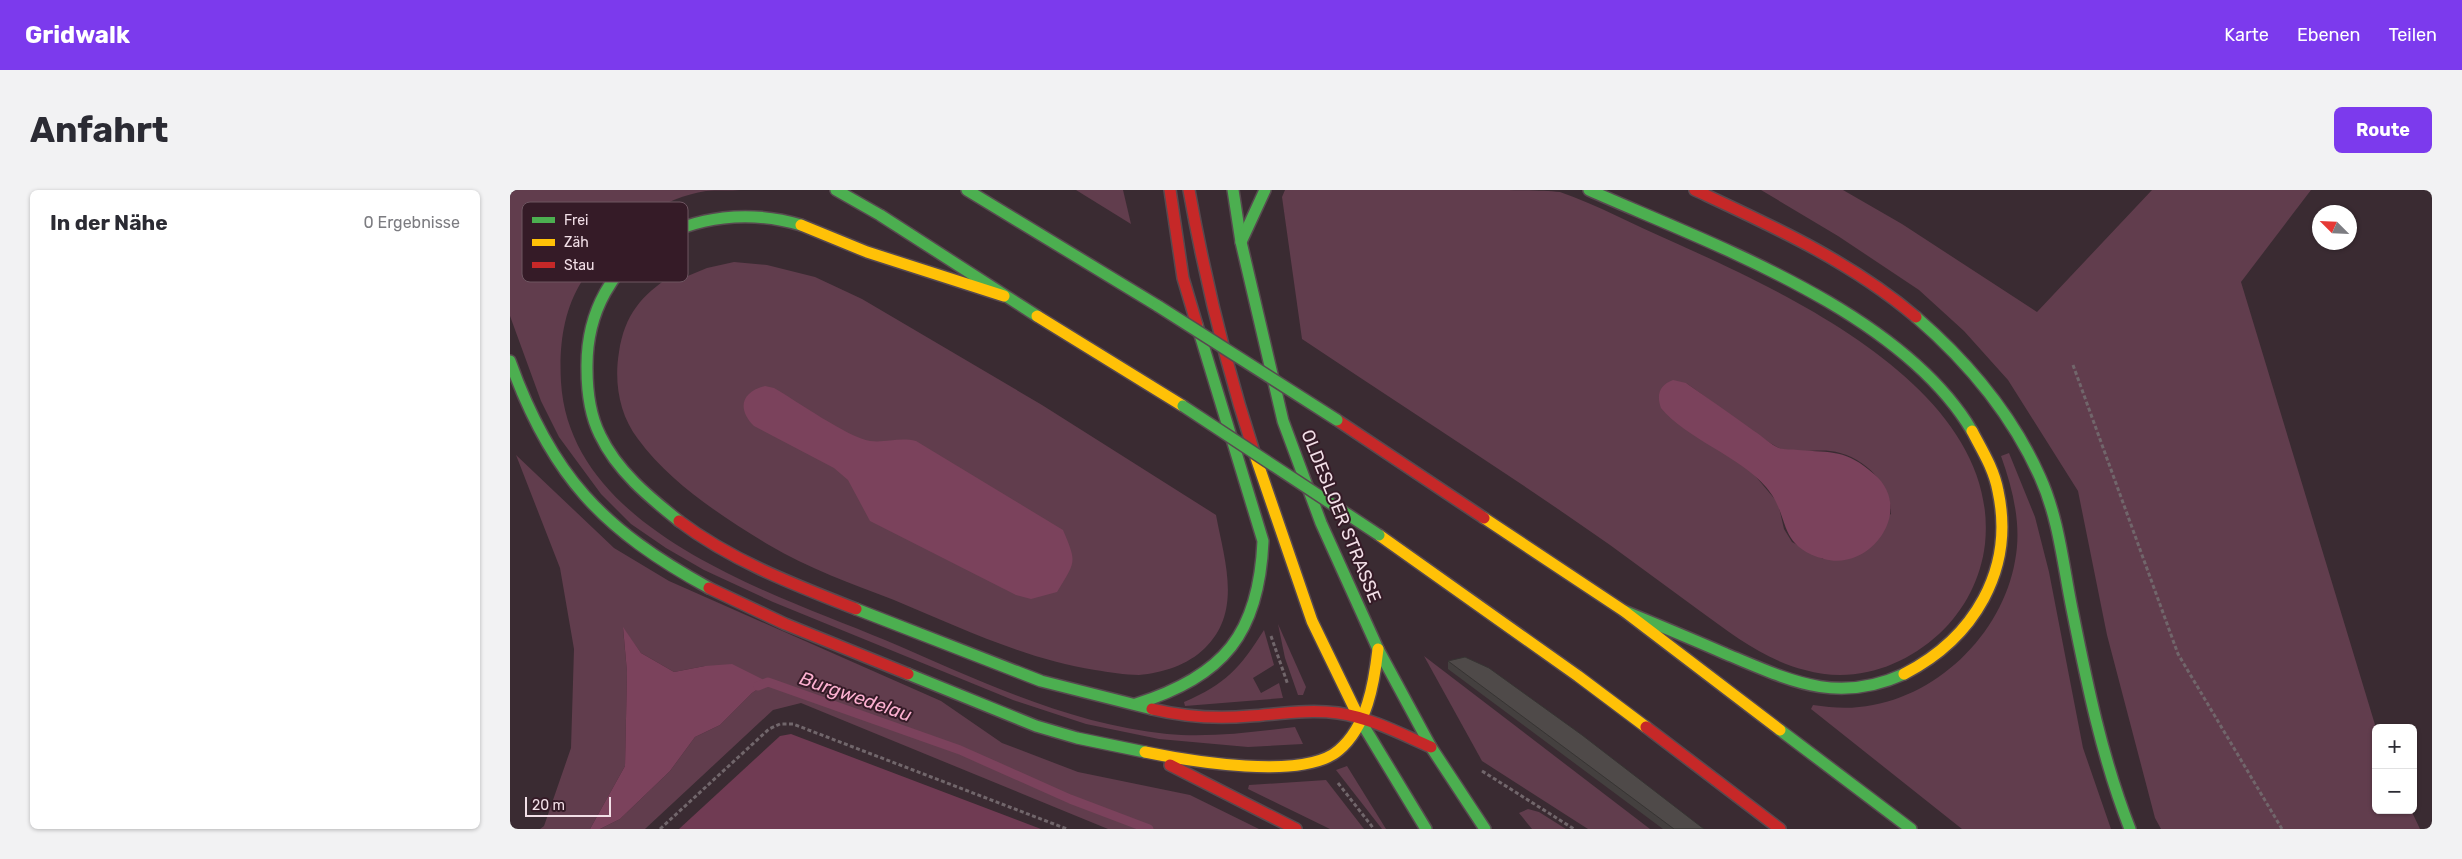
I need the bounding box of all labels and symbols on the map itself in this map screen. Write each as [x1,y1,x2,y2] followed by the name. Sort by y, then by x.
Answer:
[522,202,688,282] legend
[2312,205,2357,250] north arrow
[564,212,588,229] text: Frei
[564,234,589,251] text: Zäh
[564,257,594,274] text: Stau
[1296,426,1386,606] street label: OLDESLOER STRASSE
[797,667,915,726] water label: Burgwedelau
[525,794,611,817] scale bar

